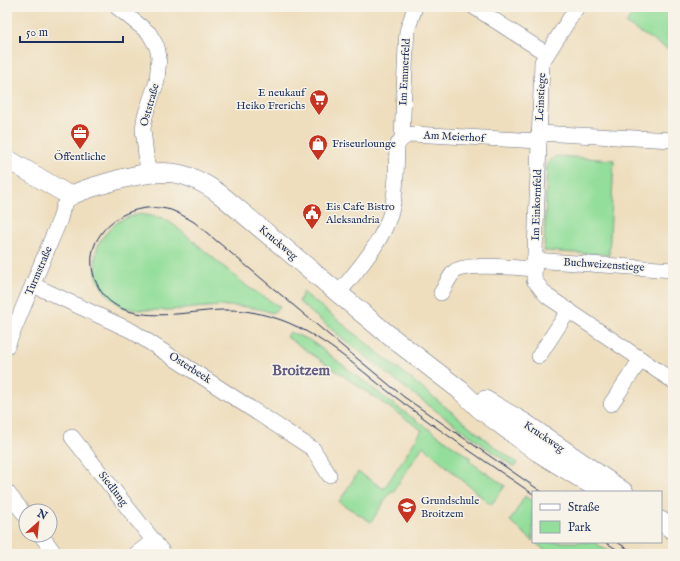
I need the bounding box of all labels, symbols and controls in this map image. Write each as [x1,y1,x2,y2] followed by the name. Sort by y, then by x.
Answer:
[20,18,123,44] scale bar
[26,25,48,40] text: 50 m
[396,38,414,106] street label: Im Emmerfeld
[533,72,549,122] street label: Leinstiege
[137,82,163,128] street label: Oststraße
[236,86,307,113] place label: E neukauf Heiko Frerichs
[308,88,330,116] supermarket icon: E neukauf Heiko Frerichs
[69,122,91,150] office icon: Öffentliche
[422,128,487,146] street label: Am Meierhof
[307,133,329,161] shop icon: Friseurlounge
[332,137,396,151] place label: Friseurlounge
[54,150,106,164] place label: Öffentliche
[529,169,545,241] street label: Im Einkornfeld
[325,200,395,227] place label: Eis Cafe Bistro Aleksandria
[301,202,323,230] public building icon: Eis Cafe Bistro Aleksandria
[256,223,301,264] street label: Kruckweg
[22,244,56,298] street label: Turmstraße
[563,255,645,275] street label: Buchweizenstiege
[166,349,214,387] street label: Osterbeek
[272,361,330,380] district label: Broitzem
[521,418,568,456] street label: Kruckweg
[95,469,131,510] street label: Siedlung
[532,491,662,543] legend
[421,494,479,521] place label: Grundschule Broitzem
[396,496,418,524] school or university icon: Grundschule Broitzem
[568,500,600,515] text: Straße
[18,503,58,543] north arrow
[34,506,50,524] text: N
[568,520,591,535] text: Park

